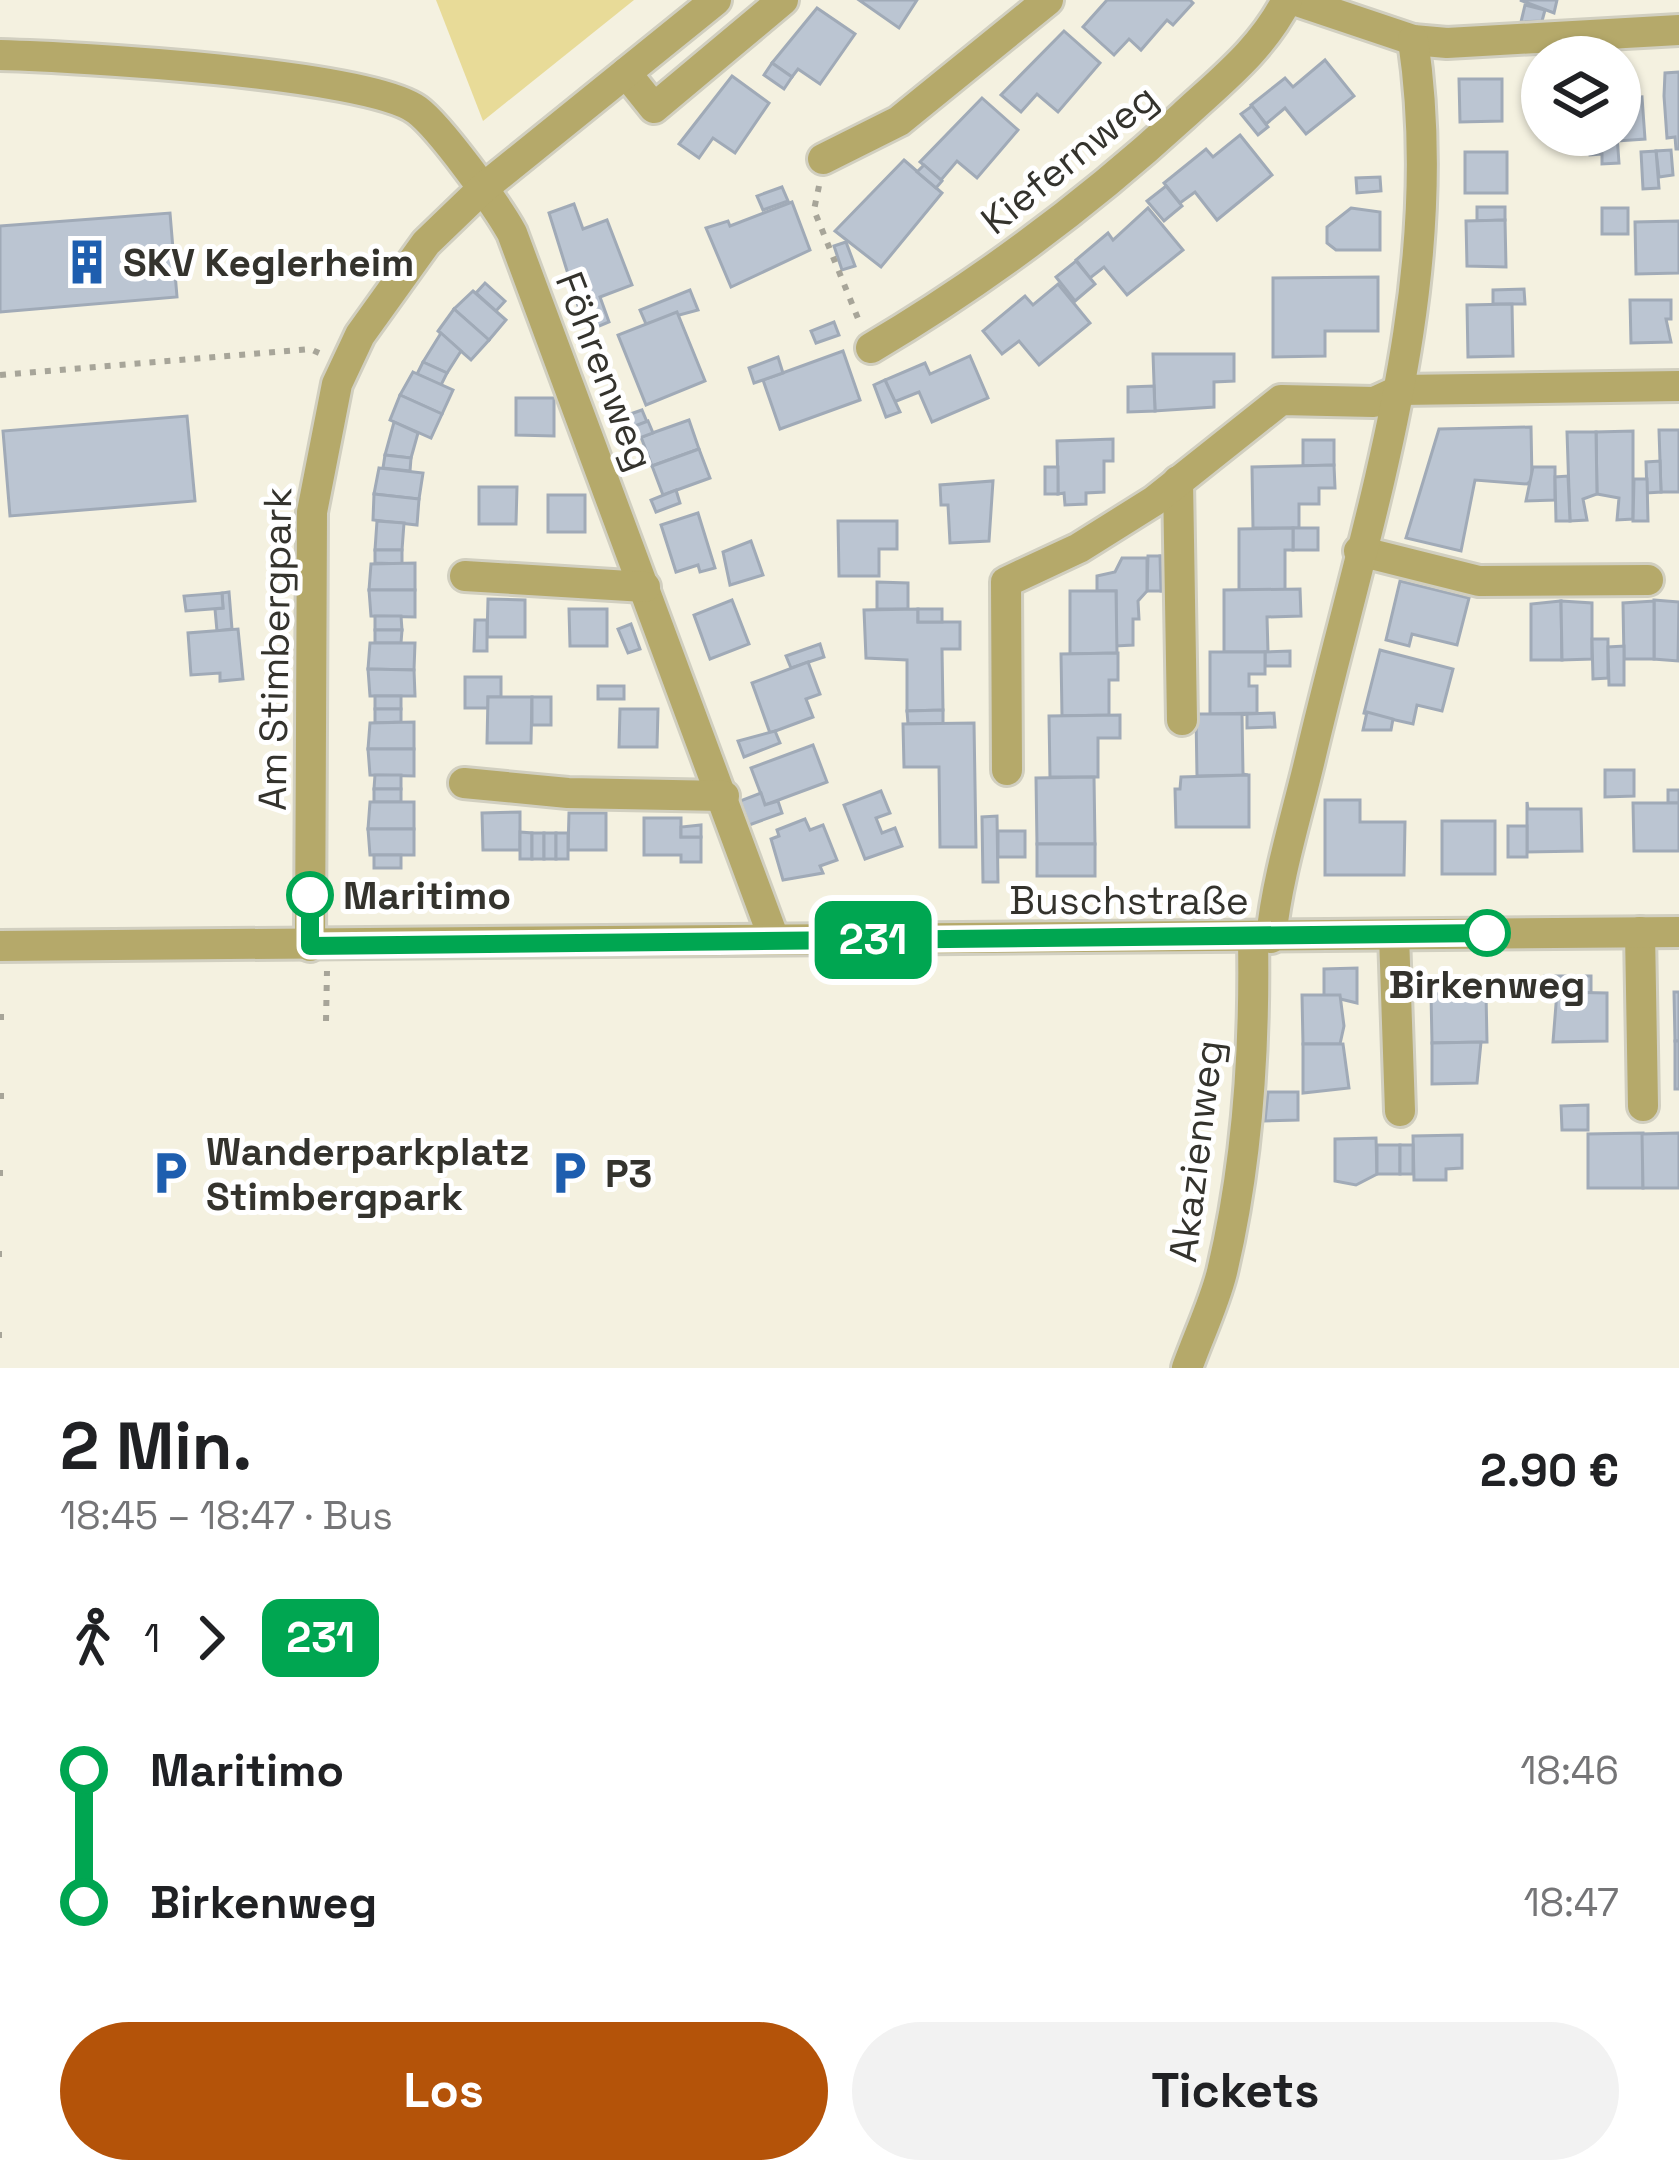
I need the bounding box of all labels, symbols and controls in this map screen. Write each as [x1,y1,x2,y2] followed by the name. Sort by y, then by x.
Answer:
[1521,36,1641,156] map controls
[1521,36,1641,156] button: layers
[971,73,1167,245] street label: Kiefernweg
[62,237,112,287] building icon: SKV Keglerheim
[123,238,414,287] place label: SKV Keglerheim
[545,265,665,477] street label: Föhrenweg
[248,487,302,811] street label: Am Stimbergpark
[343,871,511,920] place label: Maritimo
[288,873,332,917] marker: Maritimo
[1009,876,1249,925] street label: Buschstraße
[804,901,942,979] line badge: 231
[1465,911,1509,955] marker: Birkenweg
[839,913,907,966] text: 231
[1389,960,1585,1009] place label: Birkenweg
[1158,1037,1234,1265] street label: Akazienweg
[206,1127,529,1221] place label: Wanderparkplatz Stimbergpark
[145,1148,195,1198] parking icon: Wanderparkplatz Stimbergpark
[544,1148,594,1198] parking icon: P3
[605,1149,652,1198] place label: P3
[60,1404,252,1488] text: 2 Min.
[1480,1442,1619,1499] text: 2.90 €
[60,1491,393,1540] text: 18:45 – 18:47 · Bus
[60,1605,126,1671] icon: walk
[178,1605,244,1671] icon: forward
[286,1611,355,1664] text: 231
[144,1614,160,1663] text: 1
[150,1742,344,1799] text: Maritimo
[1520,1746,1619,1795] text: 18:46
[150,1874,377,1931] text: Birkenweg
[1523,1878,1619,1927] text: 18:47
[60,2022,828,2160] button: Los
[852,2022,1619,2160] button: Tickets

